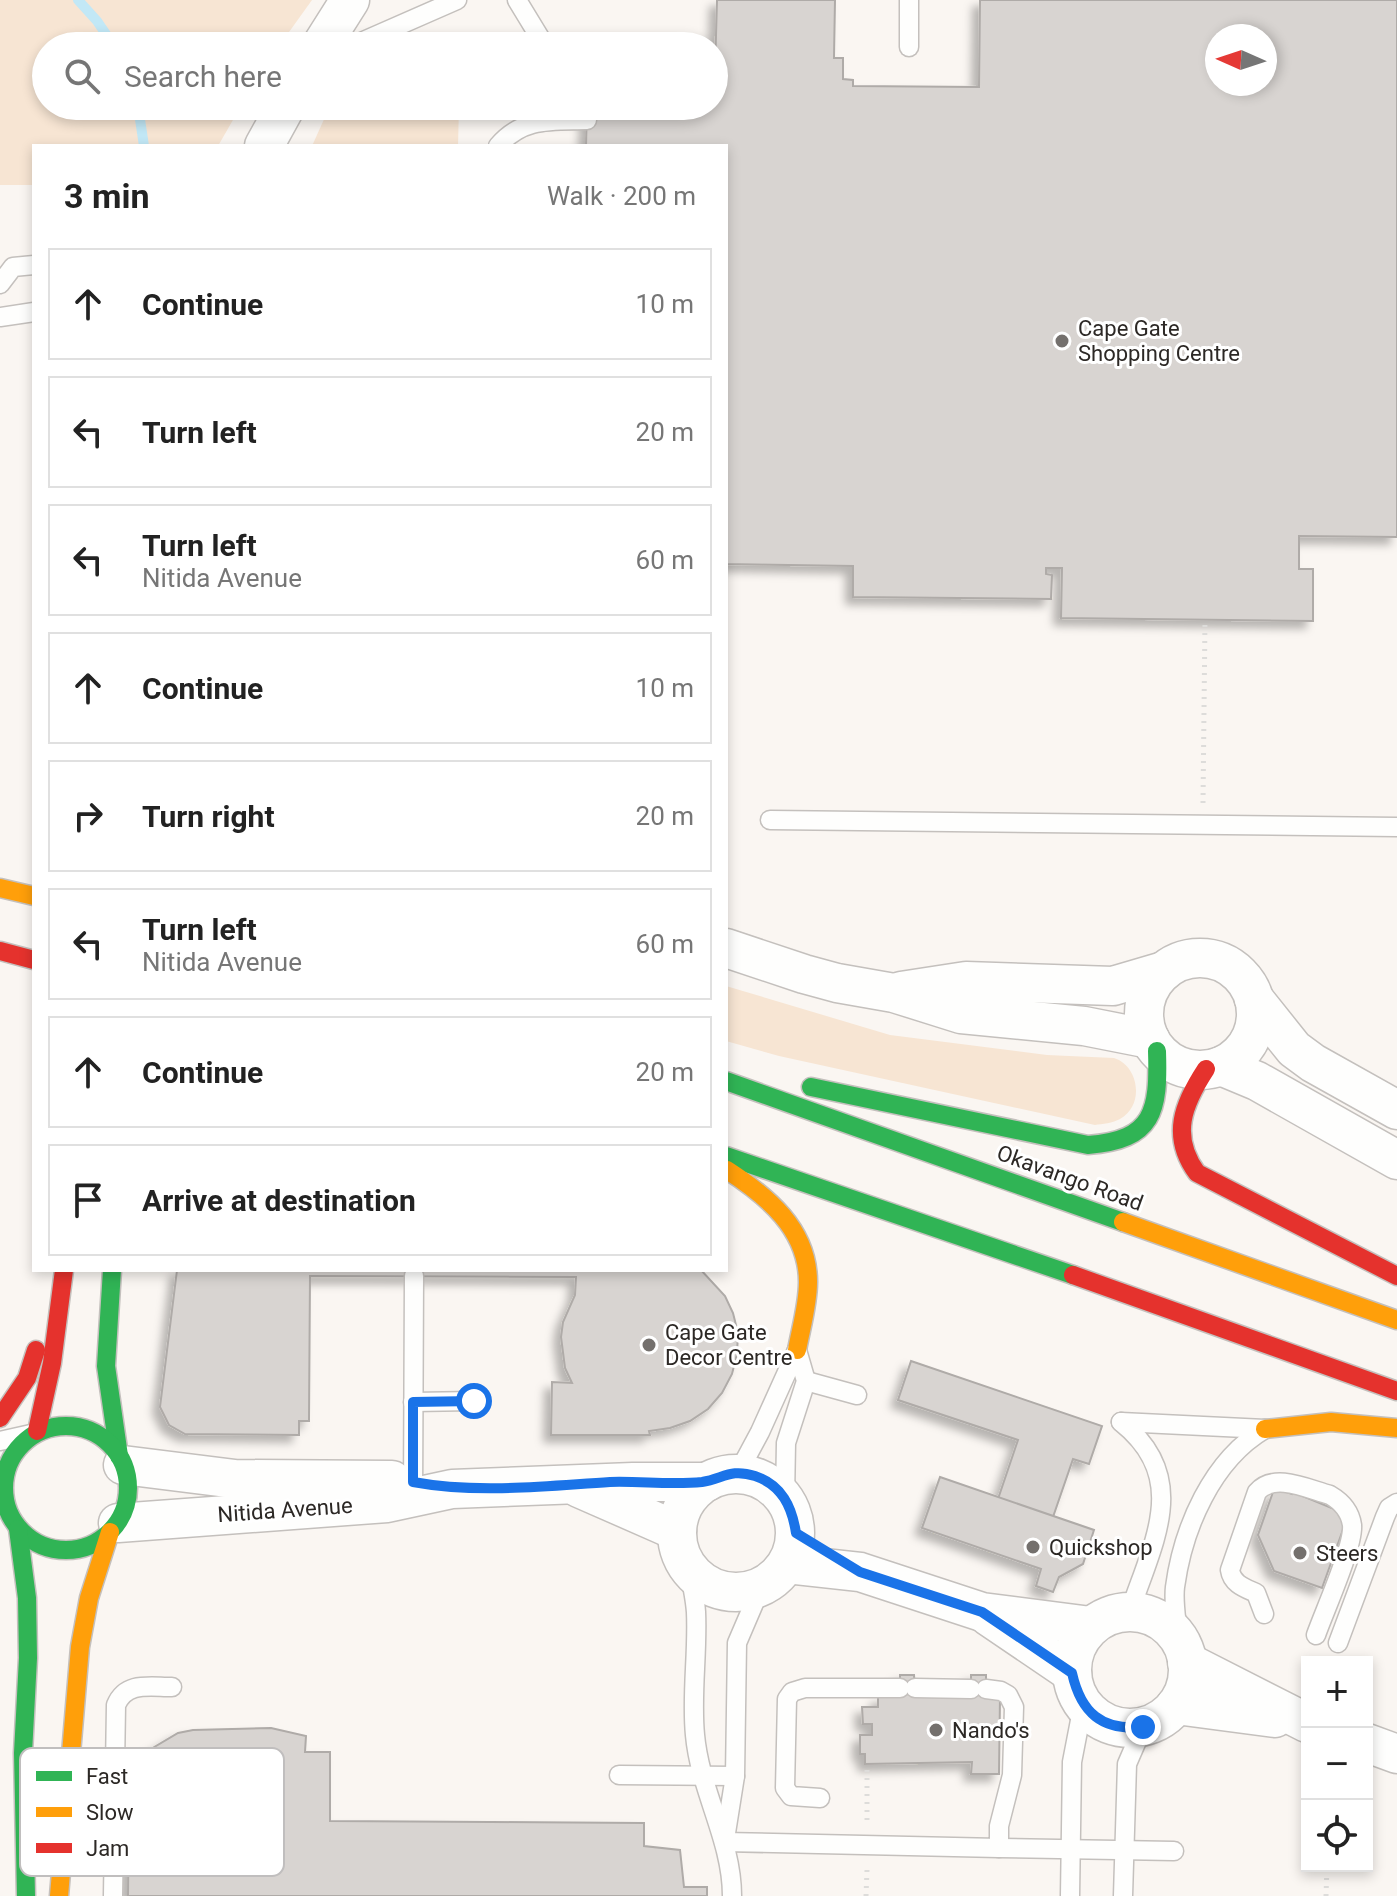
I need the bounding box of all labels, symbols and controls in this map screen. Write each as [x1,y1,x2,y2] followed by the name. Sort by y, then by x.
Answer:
[1205,24,1277,96] north arrow
[32,32,728,120] search box
[60,54,104,98] icon: search
[124,59,282,94] text: Search here
[64,176,149,216] text: 3 min
[547,181,696,211] text: Walk · 200 m
[66,282,110,326] icon: ahead
[142,287,263,322] text: Continue
[636,289,694,319] text: 10 m
[1078,316,1240,366] place label: Cape Gate Shopping Centre
[1053,332,1071,350] marker: Cape Gate Shopping Centre
[66,410,110,454] icon: left
[142,415,257,450] text: Turn left
[636,417,694,447] text: 20 m
[142,528,257,563] text: Turn left
[66,538,110,582] icon: left
[636,545,694,575] text: 60 m
[142,563,302,593] text: Nitida Avenue
[66,666,110,710] icon: ahead
[142,671,263,706] text: Continue
[636,673,694,703] text: 10 m
[66,794,110,838] icon: right
[142,799,275,834] text: Turn right
[636,801,694,831] text: 20 m
[142,912,257,947] text: Turn left
[66,922,110,966] icon: left
[636,929,694,959] text: 60 m
[142,947,302,977] text: Nitida Avenue
[66,1050,110,1094] icon: ahead
[142,1055,263,1090] text: Continue
[636,1057,694,1087] text: 20 m
[994,1140,1146,1216] street label: Okavango Road
[66,1178,110,1222] icon: arrive
[142,1183,416,1218] text: Arrive at destination
[665,1320,792,1370] place label: Cape Gate Decor Centre
[640,1336,658,1354] marker: Cape Gate Decor Centre
[456,1383,492,1419] route start
[217,1493,353,1527] street label: Nitida Avenue
[1049,1535,1153,1560] place label: Quickshop
[1024,1538,1042,1556] marker: Quickshop
[1316,1541,1378,1566] place label: Steers
[1291,1544,1309,1562] marker: Steers
[1301,1656,1373,1872] map controls
[1301,1656,1373,1728] button: +
[1125,1709,1161,1745] route end
[952,1718,1030,1743] place label: Nando's
[927,1721,945,1739] marker: Nando's
[1301,1728,1373,1800] button: −
[20,1748,284,1876] legend
[86,1764,128,1789] text: Fast
[86,1800,134,1825] text: Slow
[1301,1800,1373,1872] button: locate
[86,1836,129,1861] text: Jam

